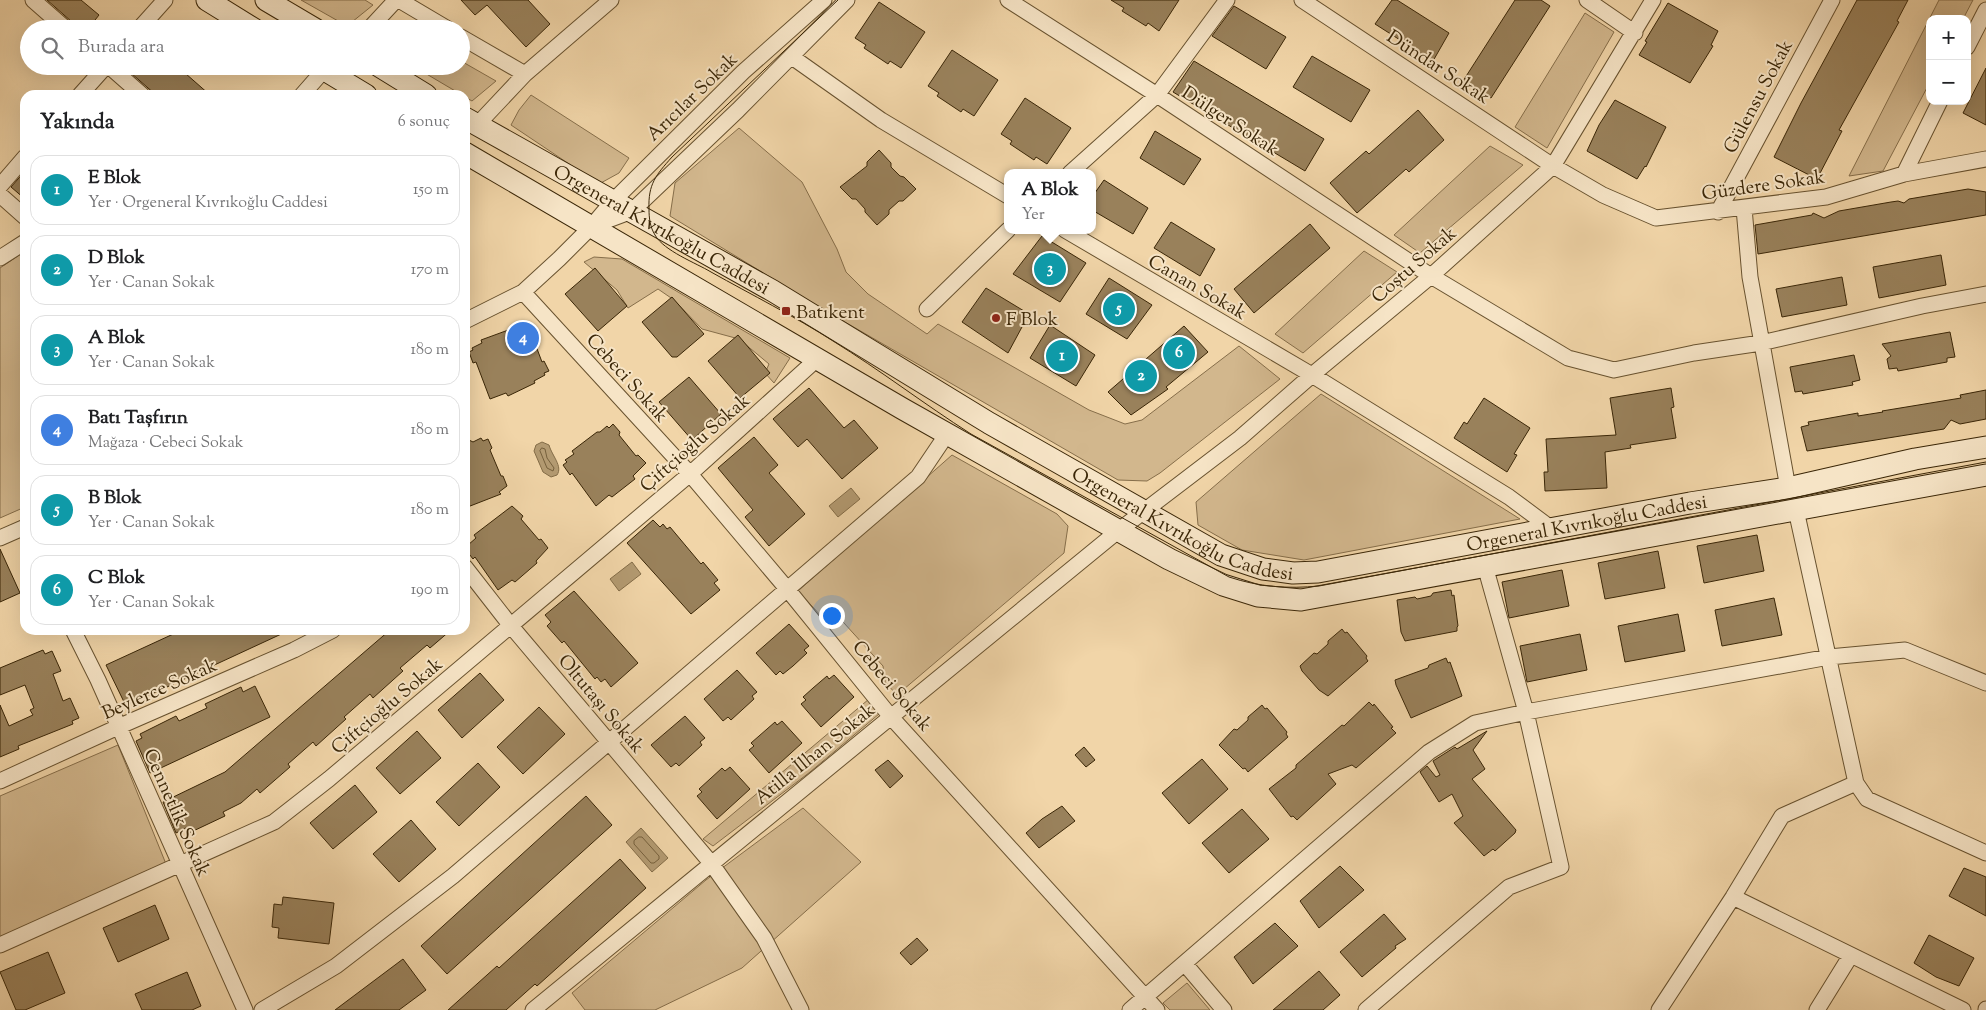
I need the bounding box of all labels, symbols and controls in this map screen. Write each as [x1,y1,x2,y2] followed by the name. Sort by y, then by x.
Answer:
[1926,15,1971,105] map controls
[1926,15,1971,60] button: +
[20,20,470,75] search box
[1381,24,1495,112] street label: Dündar Sokak
[38,34,66,62] icon: search
[78,34,164,61] text: Burada ara
[1718,35,1801,159] street label: Gülensu Sokak
[641,47,745,148] street label: Arıcılar Sokak
[1926,60,1971,105] button: −
[1176,80,1284,164] street label: Dülger Sokak
[40,108,114,138] text: Yakında
[398,111,450,134] text: 6 sonuç
[548,159,774,302] street label: Orgeneral Kıvrıkoğlu Caddesi
[1700,164,1827,208] street label: Güzdere Sokak
[88,165,141,192] text: E Blok
[1004,169,1096,234] popup
[1021,177,1079,204] text: A Blok
[54,179,60,202] text: 1
[413,179,449,202] text: 150 m
[88,192,328,215] text: Yer · Orgeneral Kıvrıkoğlu Caddesi
[1021,204,1045,227] text: Yer
[1366,221,1464,311] street label: Coştu Sokak
[88,245,145,272] text: D Blok
[1142,249,1252,328] street label: Canan Sokak
[1034,250,1066,288] pin: 3
[53,259,61,282] text: 2
[411,259,449,282] text: 170 m
[88,272,215,295] text: Yer · Canan Sokak
[1103,290,1135,328] pin: 5
[796,300,865,327] place label: Batıkent
[780,305,792,317] marker: Batıkent
[1006,307,1059,334] place label: F Blok
[990,312,1002,324] marker: F Blok
[507,319,539,357] pin: 4
[88,325,145,352] text: A Blok
[579,328,674,430] street label: Cebeci Sokak
[1163,334,1195,372] pin: 6
[1046,337,1078,375] pin: 1
[54,339,60,362] text: 3
[410,339,449,362] text: 180 m
[88,352,215,375] text: Yer · Canan Sokak
[1125,357,1157,395] pin: 2
[635,388,757,499] street label: Çiftçioğlu Sokak
[88,405,188,432] text: Batı Taşfırın
[53,419,61,442] text: 4
[410,419,449,442] text: 180 m
[88,432,243,455] text: Mağaza · Cebeci Sokak
[1066,462,1295,589] street label: Orgeneral Kıvrıkoğlu Caddesi
[88,485,142,512] text: B Blok
[1464,490,1709,560] street label: Orgeneral Kıvrıkoğlu Caddesi
[54,499,60,522] text: 5
[410,499,449,522] text: 180 m
[88,512,215,535] text: Yer · Canan Sokak
[88,565,145,592] text: C Blok
[53,579,61,602] text: 6
[411,579,449,602] text: 190 m
[88,592,215,615] text: Yer · Canan Sokak
[819,603,845,629] your location
[845,635,938,739] street label: Cebeci Sokak
[551,649,650,761] street label: Oltutaşı Sokak
[326,652,450,762] street label: Çiftçioğlu Sokak
[98,653,223,728] street label: Beylerce Sokak
[749,697,882,812] street label: Atilla İlhan Sokak
[135,745,216,882] street label: Cennetlik Sokak

